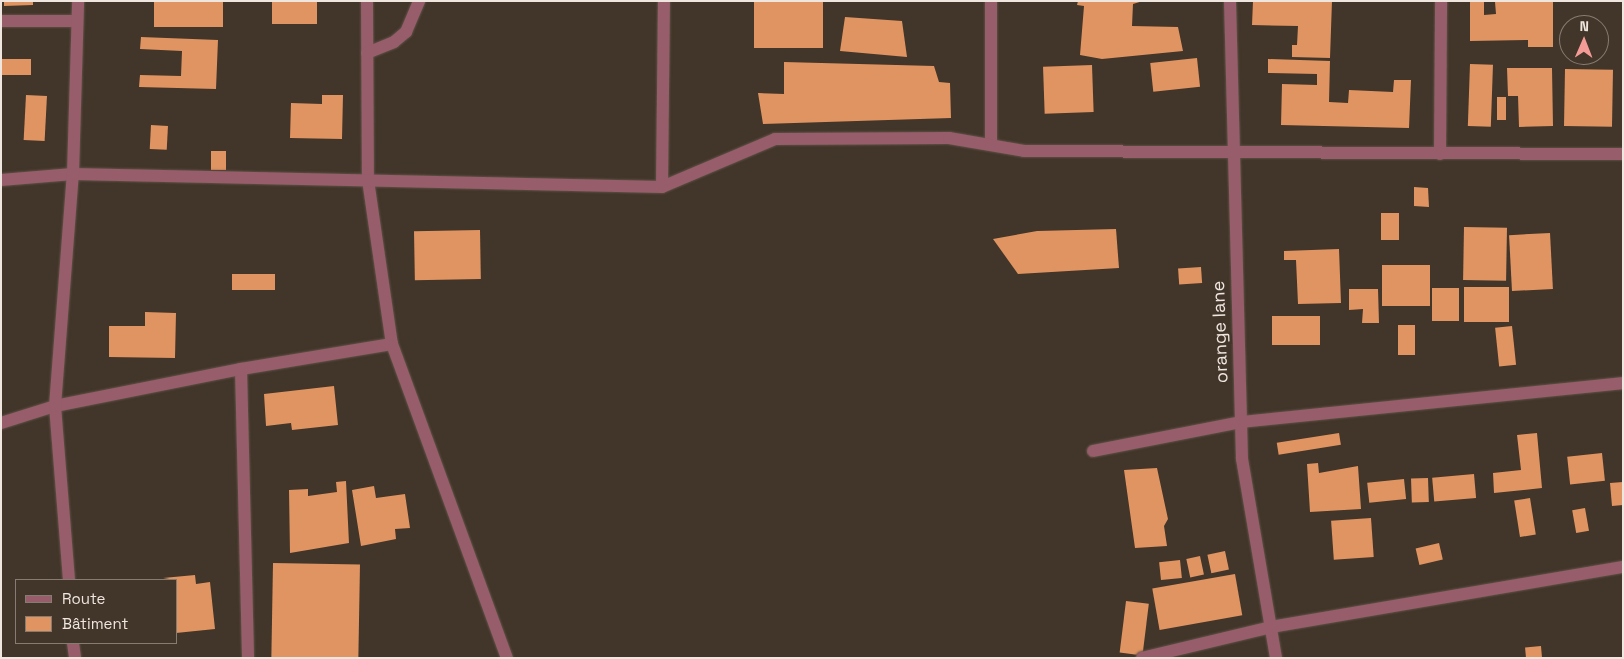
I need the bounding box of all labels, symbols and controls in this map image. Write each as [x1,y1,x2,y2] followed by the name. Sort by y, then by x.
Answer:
[1559,15,1609,65] north arrow
[1579,17,1589,35] text: N
[1207,281,1233,383] street label: orange lane
[15,579,178,644] legend
[62,589,105,608] text: Route
[62,614,128,633] text: Bâtiment

